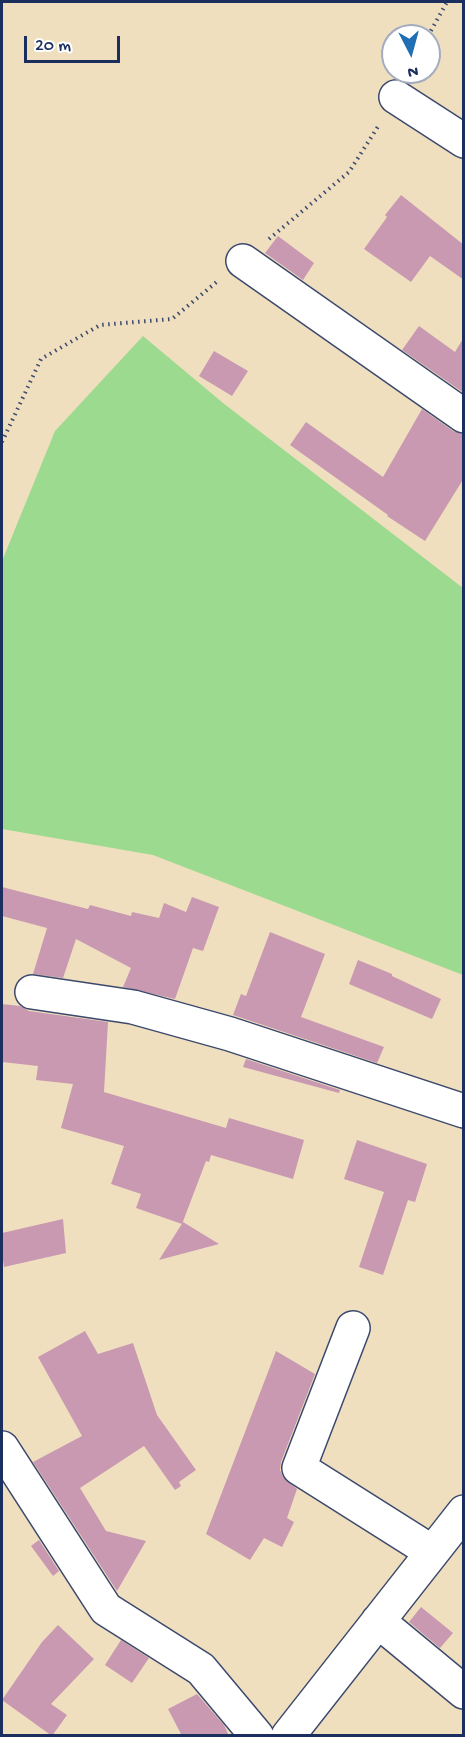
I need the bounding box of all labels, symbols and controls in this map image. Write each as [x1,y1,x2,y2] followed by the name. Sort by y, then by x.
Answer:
[27,24,123,62] scale bar
[381,24,441,84] north arrow
[35,36,71,57] text: 20 m
[407,60,419,80] text: N

